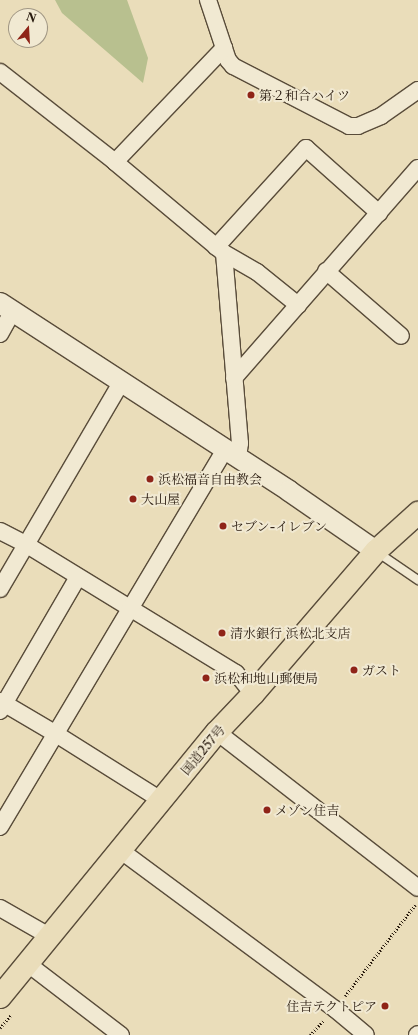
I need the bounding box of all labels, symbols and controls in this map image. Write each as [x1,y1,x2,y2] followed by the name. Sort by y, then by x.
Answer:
[8,8,48,48] north arrow
[25,9,38,26] text: N
[259,87,350,103] place label: 第２和合ハイツ
[246,90,256,100] marker: 第２和合ハイツ
[158,471,262,487] place label: 浜松福音自由教会
[145,474,155,484] marker: 浜松福音自由教会
[141,491,180,507] place label: 大山屋
[128,494,138,504] marker: 大山屋
[231,518,328,534] place label: セブン-イレブン
[218,521,228,531] marker: セブン-イレブン
[230,625,350,641] place label: 清水銀行 浜松北支店
[217,628,227,638] marker: 清水銀行 浜松北支店
[362,662,401,678] place label: ガスト
[349,665,359,675] marker: ガスト
[214,670,318,686] place label: 浜松和地山郵便局
[201,673,211,683] marker: 浜松和地山郵便局
[178,722,228,778] street label: 国道257号
[275,802,340,818] place label: メゾン住吉
[262,805,272,815] marker: メゾン住吉
[286,998,377,1014] place label: 住吉テクトピア
[380,1001,390,1011] marker: 住吉テクトピア

